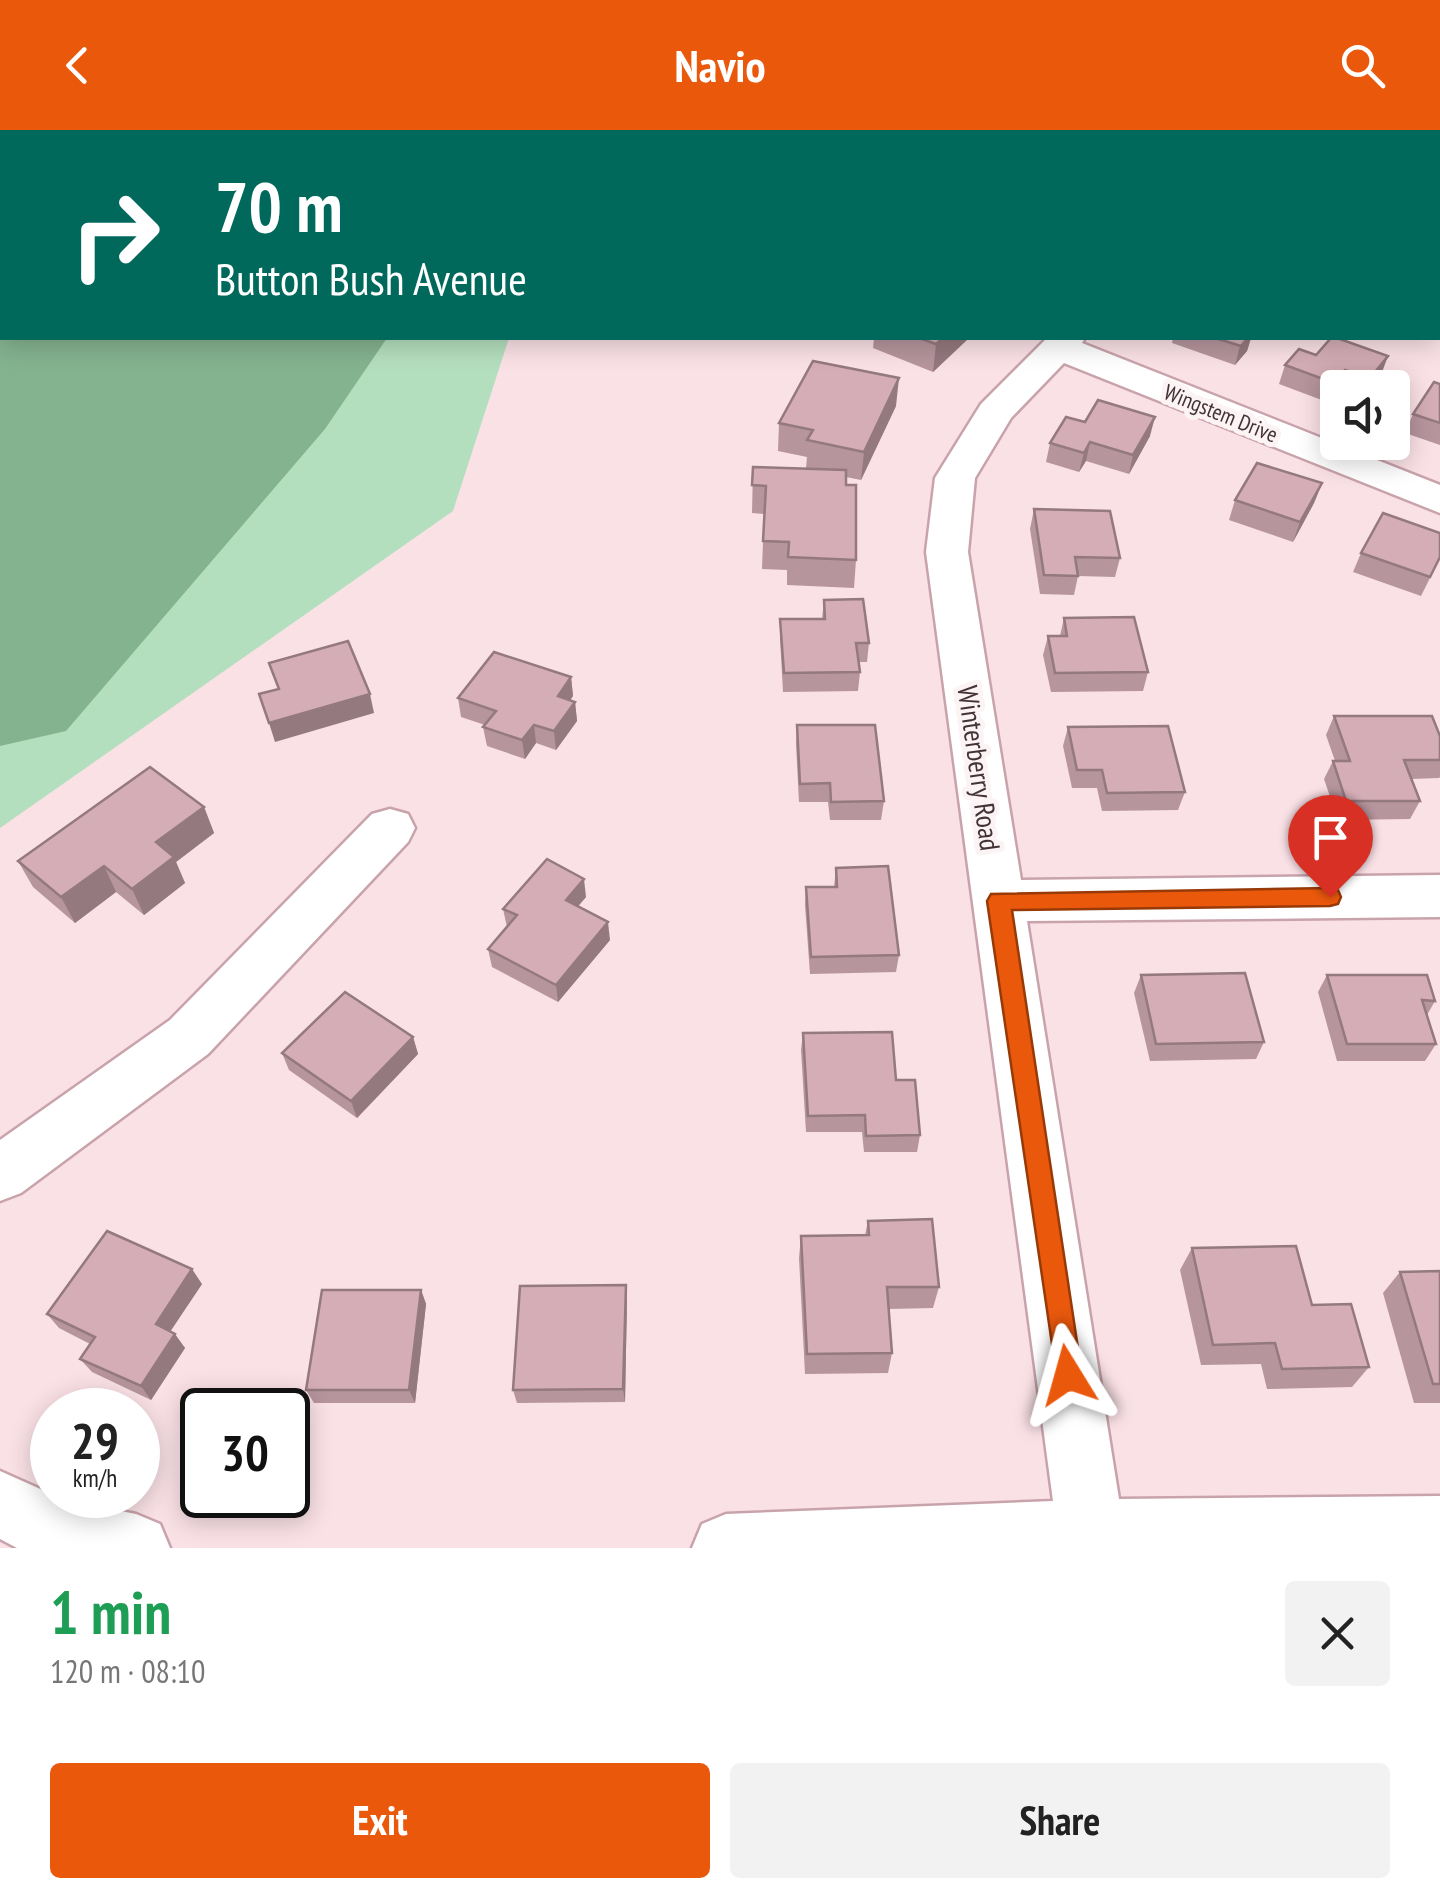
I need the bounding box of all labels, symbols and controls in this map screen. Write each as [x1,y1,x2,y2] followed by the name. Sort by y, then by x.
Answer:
[675,36,766,94] text: Navio
[50,38,105,93] icon: back
[1335,38,1390,93] icon: search
[215,161,343,251] text: 70 m
[50,170,180,300] icon: right
[215,249,527,307] text: Button Bush Avenue
[1320,370,1410,460] map controls
[1320,370,1410,460] button: sound
[1160,378,1282,448] street label: Wingstem Drive
[950,683,1009,853] street label: Winterberry Road
[1288,795,1373,898] pin
[1303,810,1358,865] icon: arrive
[1016,1323,1120,1427] position arrow
[180,1388,310,1518] speed limit sign: 30
[71,1408,119,1473] text: 29
[73,1462,117,1494] text: km/h
[50,1573,171,1651] text: 1 min
[1285,1581,1390,1686] button: close
[50,1650,205,1692] text: 120 m · 08:10
[50,1763,710,1878] button: Exit
[730,1763,1390,1878] button: Share

